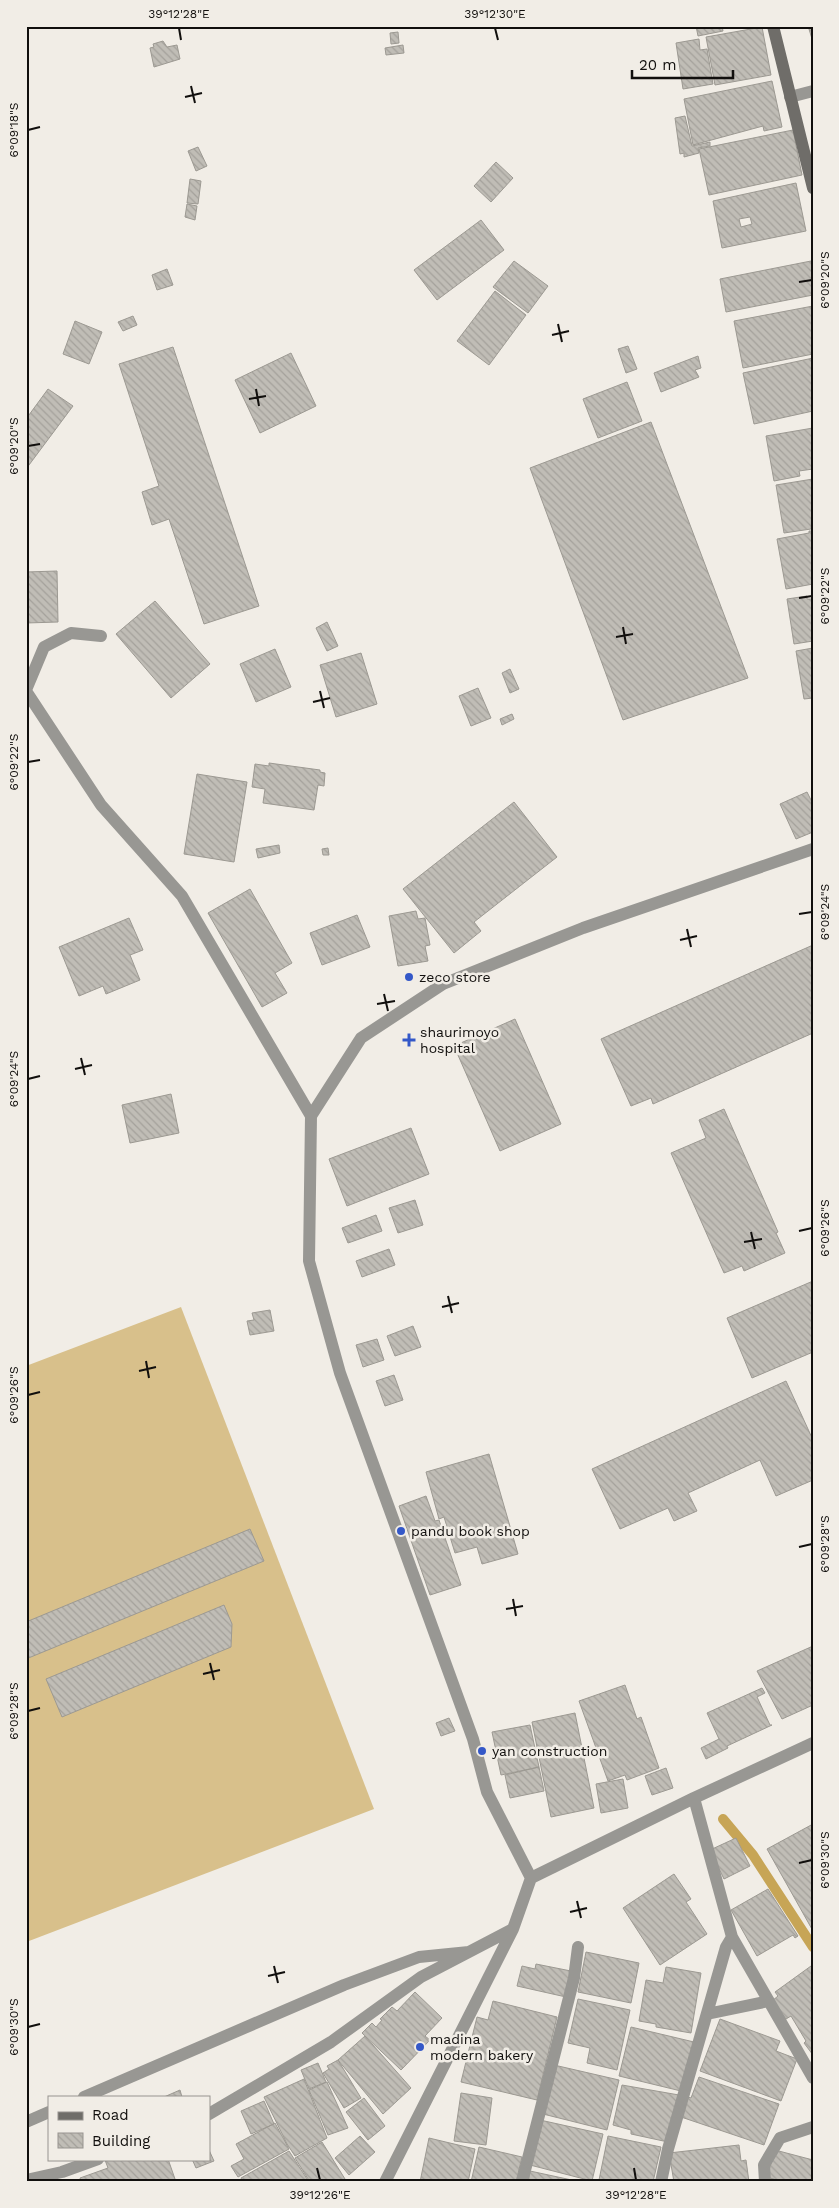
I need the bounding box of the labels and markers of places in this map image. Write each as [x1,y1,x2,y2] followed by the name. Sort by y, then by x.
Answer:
[419,969,491,985] place label: zeco store
[403,971,415,983] marker: zeco store
[420,1024,499,1056] place label: shaurimoyo hospital
[402,1033,416,1047] marker: shaurimoyo hospital
[411,1523,530,1539] place label: pandu book shop
[395,1525,407,1537] marker: pandu book shop
[492,1743,607,1759] place label: yan construction
[476,1745,488,1757] marker: yan construction
[430,2031,534,2063] place label: madina modern bakery
[414,2041,426,2053] marker: madina modern bakery

